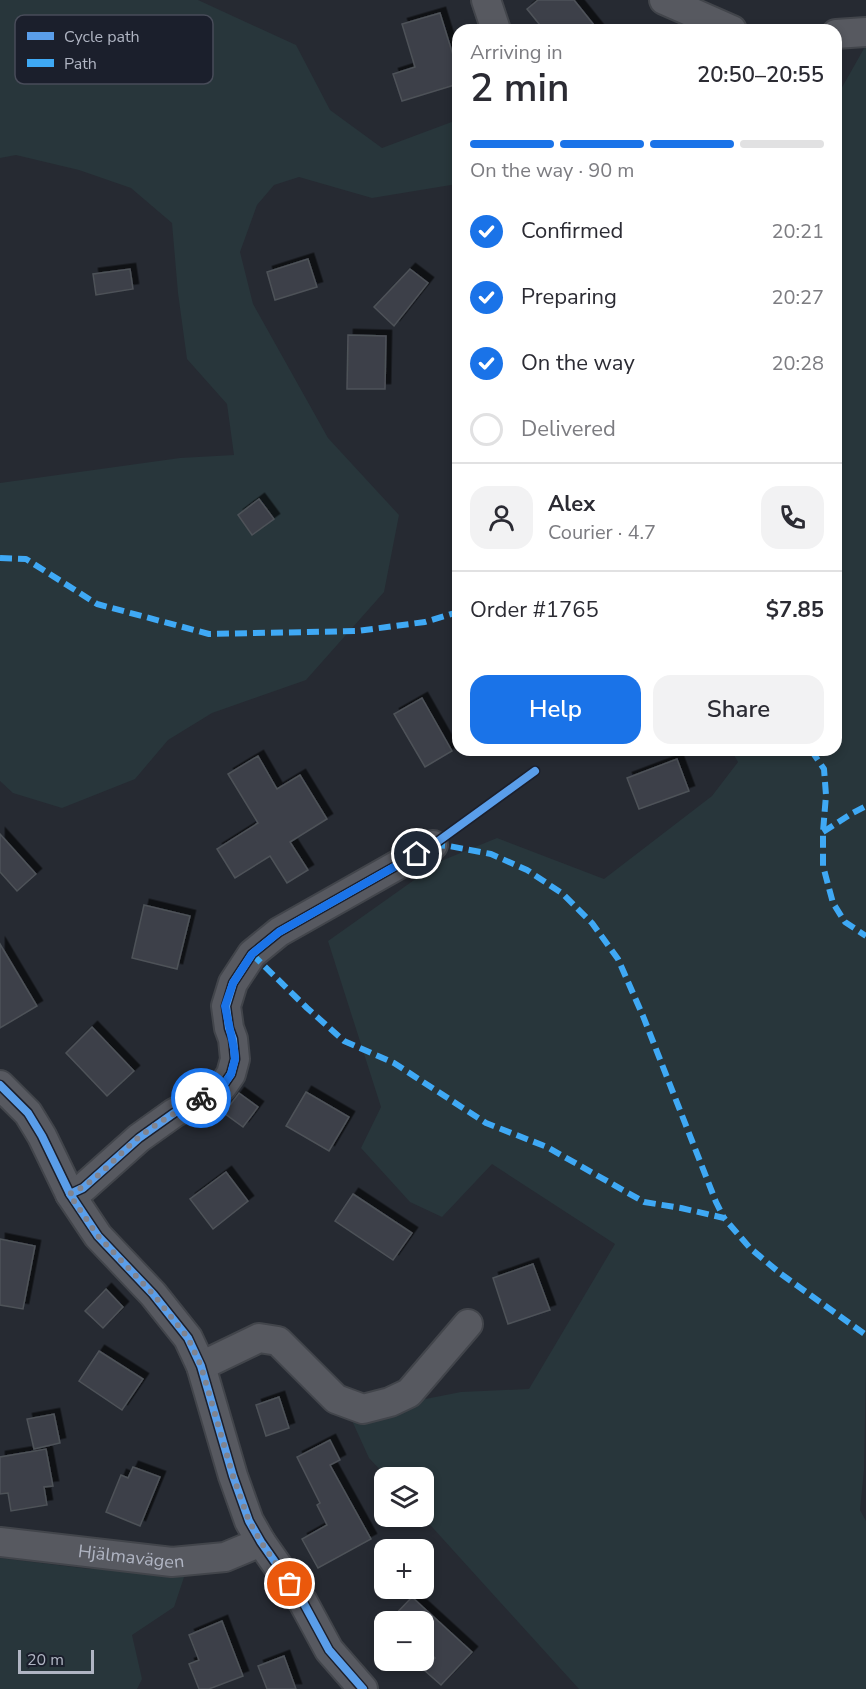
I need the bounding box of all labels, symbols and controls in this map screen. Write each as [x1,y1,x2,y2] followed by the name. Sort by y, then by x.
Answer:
[15,15,213,84] legend
[64,26,140,48] text: Cycle path
[470,39,563,66] text: Arriving in
[64,53,97,75] text: Path
[697,60,824,90] text: 20:50–20:55
[470,62,569,115] text: 2 min
[470,157,634,184] text: On the way · 90 m
[470,215,503,248] icon: check
[521,216,623,246] text: Confirmed
[771,218,824,245] text: 20:21
[470,281,503,314] icon: check
[521,282,617,312] text: Preparing
[771,284,824,311] text: 20:27
[470,347,503,380] icon: check
[521,348,635,378] text: On the way
[771,350,824,377] text: 20:28
[521,414,616,444] text: Delivered
[470,486,533,549] button: person
[761,486,824,549] button: phone
[548,489,595,519] text: Alex
[548,519,656,546] text: Courier · 4.7
[470,595,599,625] text: Order #1765
[766,595,824,625] text: $7.85
[470,675,641,744] button: Help
[653,675,824,744] button: Share
[391,828,442,879] pin
[400,837,433,870] icon: home
[171,1068,231,1128] courier
[185,1082,218,1115] icon: bike
[374,1467,434,1671] map controls
[374,1467,434,1527] button: layers
[77,1539,185,1574] street label: Hjälmavägen
[374,1539,434,1599] button: +
[264,1558,315,1609] pin
[273,1567,306,1600] icon: bag
[374,1611,434,1671] button: −
[18,1647,94,1674] scale bar
[27,1649,64,1671] text: 20 m

